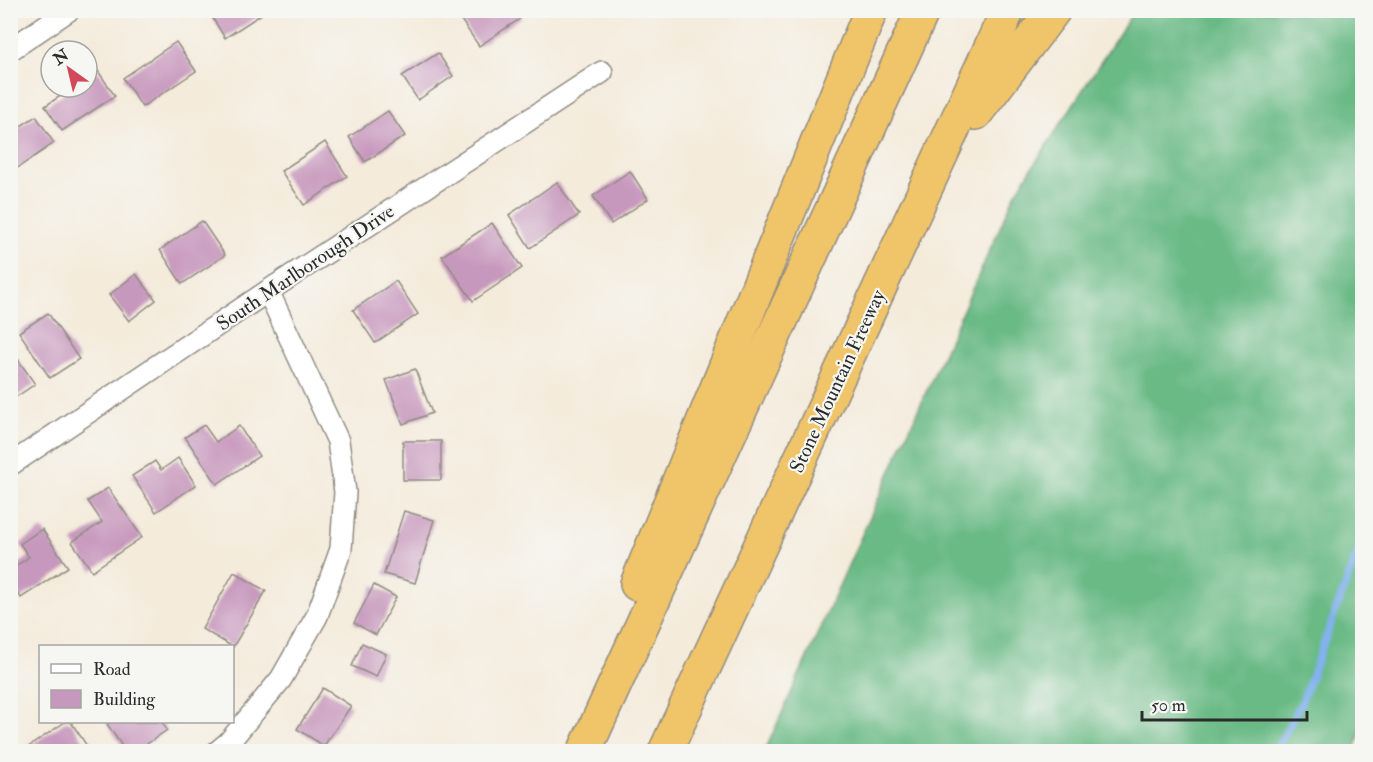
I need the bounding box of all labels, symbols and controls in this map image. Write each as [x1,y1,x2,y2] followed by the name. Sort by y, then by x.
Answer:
[39,39,99,99] north arrow
[49,45,73,70] text: N
[212,199,399,336] street label: South Marlborough Drive
[784,285,891,477] street label: Stone Mountain Freeway
[39,645,234,723] legend
[93,658,131,681] text: Road
[1142,684,1307,722] scale bar
[93,688,156,711] text: Building
[1151,694,1186,717] text: 50 m

